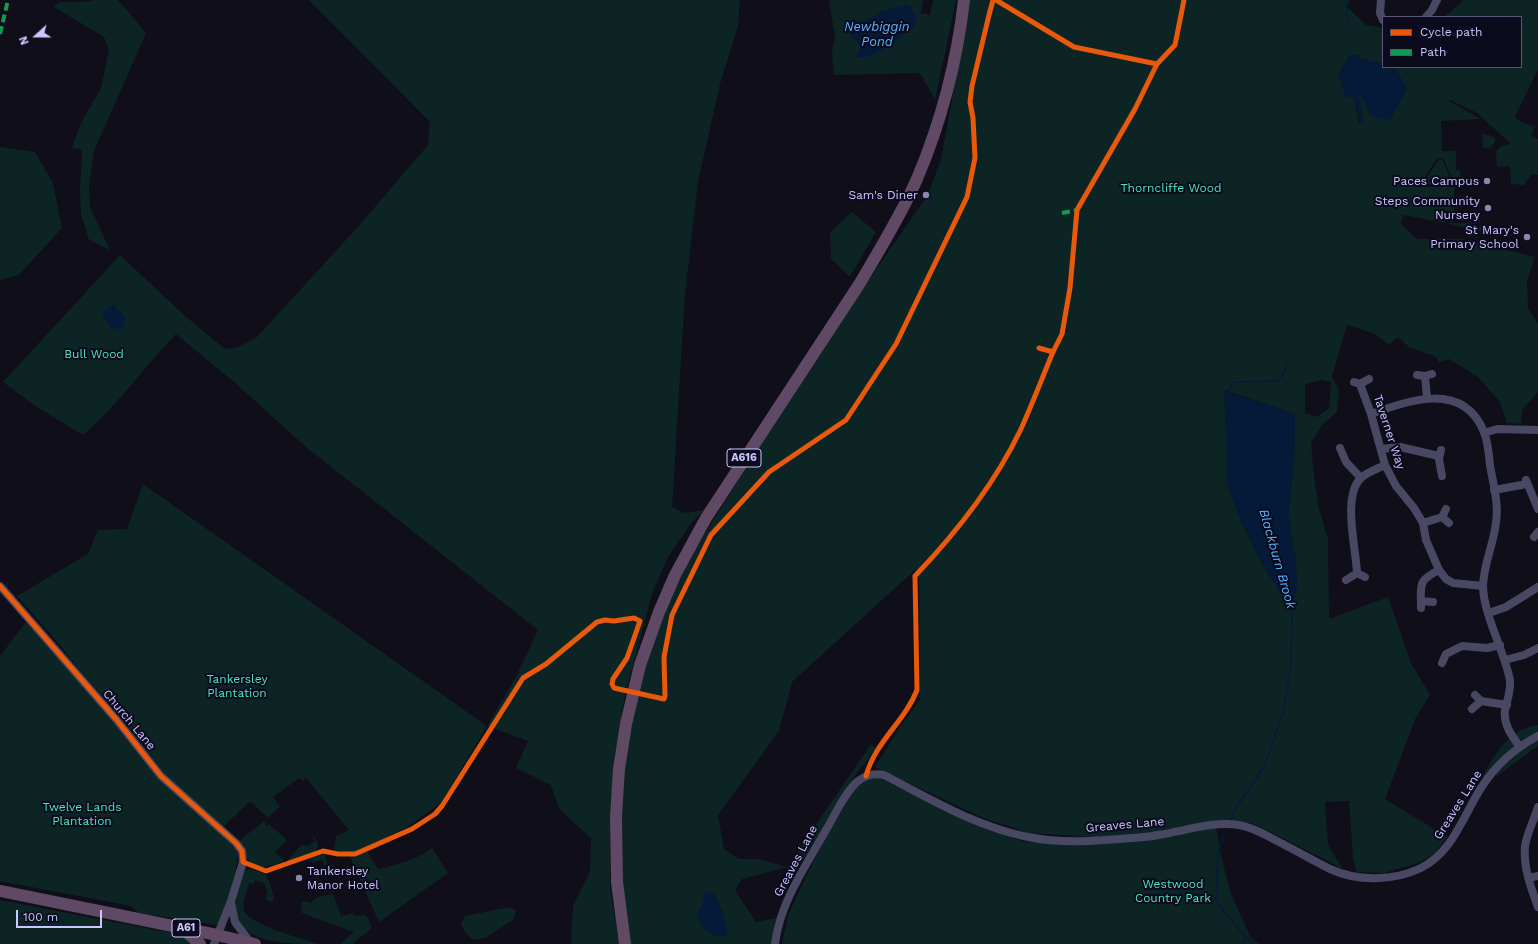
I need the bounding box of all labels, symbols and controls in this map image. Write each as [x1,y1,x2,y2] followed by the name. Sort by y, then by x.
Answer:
[16,16,56,56] north arrow
[1382,16,1522,68] legend
[844,19,910,50] water label: Newbiggin Pond
[1420,25,1482,39] text: Cycle path
[17,34,32,47] text: N
[1420,45,1446,59] text: Path
[1393,174,1479,188] place label: Paces Campus
[1482,176,1492,186] marker: Paces Campus
[1121,181,1221,195] park label: Thorncliffe Wood
[848,188,918,202] place label: Sam's Diner
[921,190,931,200] marker: Sam's Diner
[1375,194,1480,222] place label: Steps Community Nursery
[1483,203,1493,213] marker: Steps Community Nursery
[1430,223,1519,251] place label: St Mary's Primary School
[1522,232,1532,242] marker: St Mary's Primary School
[64,347,124,361] park label: Bull Wood
[1370,393,1408,471] street label: Taverner Way
[727,449,761,467] road number: A616
[1255,507,1299,611] water label: Blackburn Brook
[206,672,268,700] park label: Tankersley Plantation
[100,687,158,753] street label: Church Lane
[1431,768,1485,842] street label: Greaves Lane
[42,800,122,828] park label: Twelve Lands Plantation
[1085,814,1165,836] street label: Greaves Lane
[771,823,821,899] street label: Greaves Lane
[307,864,379,892] place label: Tankersley Manor Hotel
[294,873,304,883] marker: Tankersley Manor Hotel
[1135,877,1211,905] park label: Westwood Country Park
[18,902,104,928] scale bar
[23,910,58,924] text: 100 m
[172,919,200,937] road number: A61

